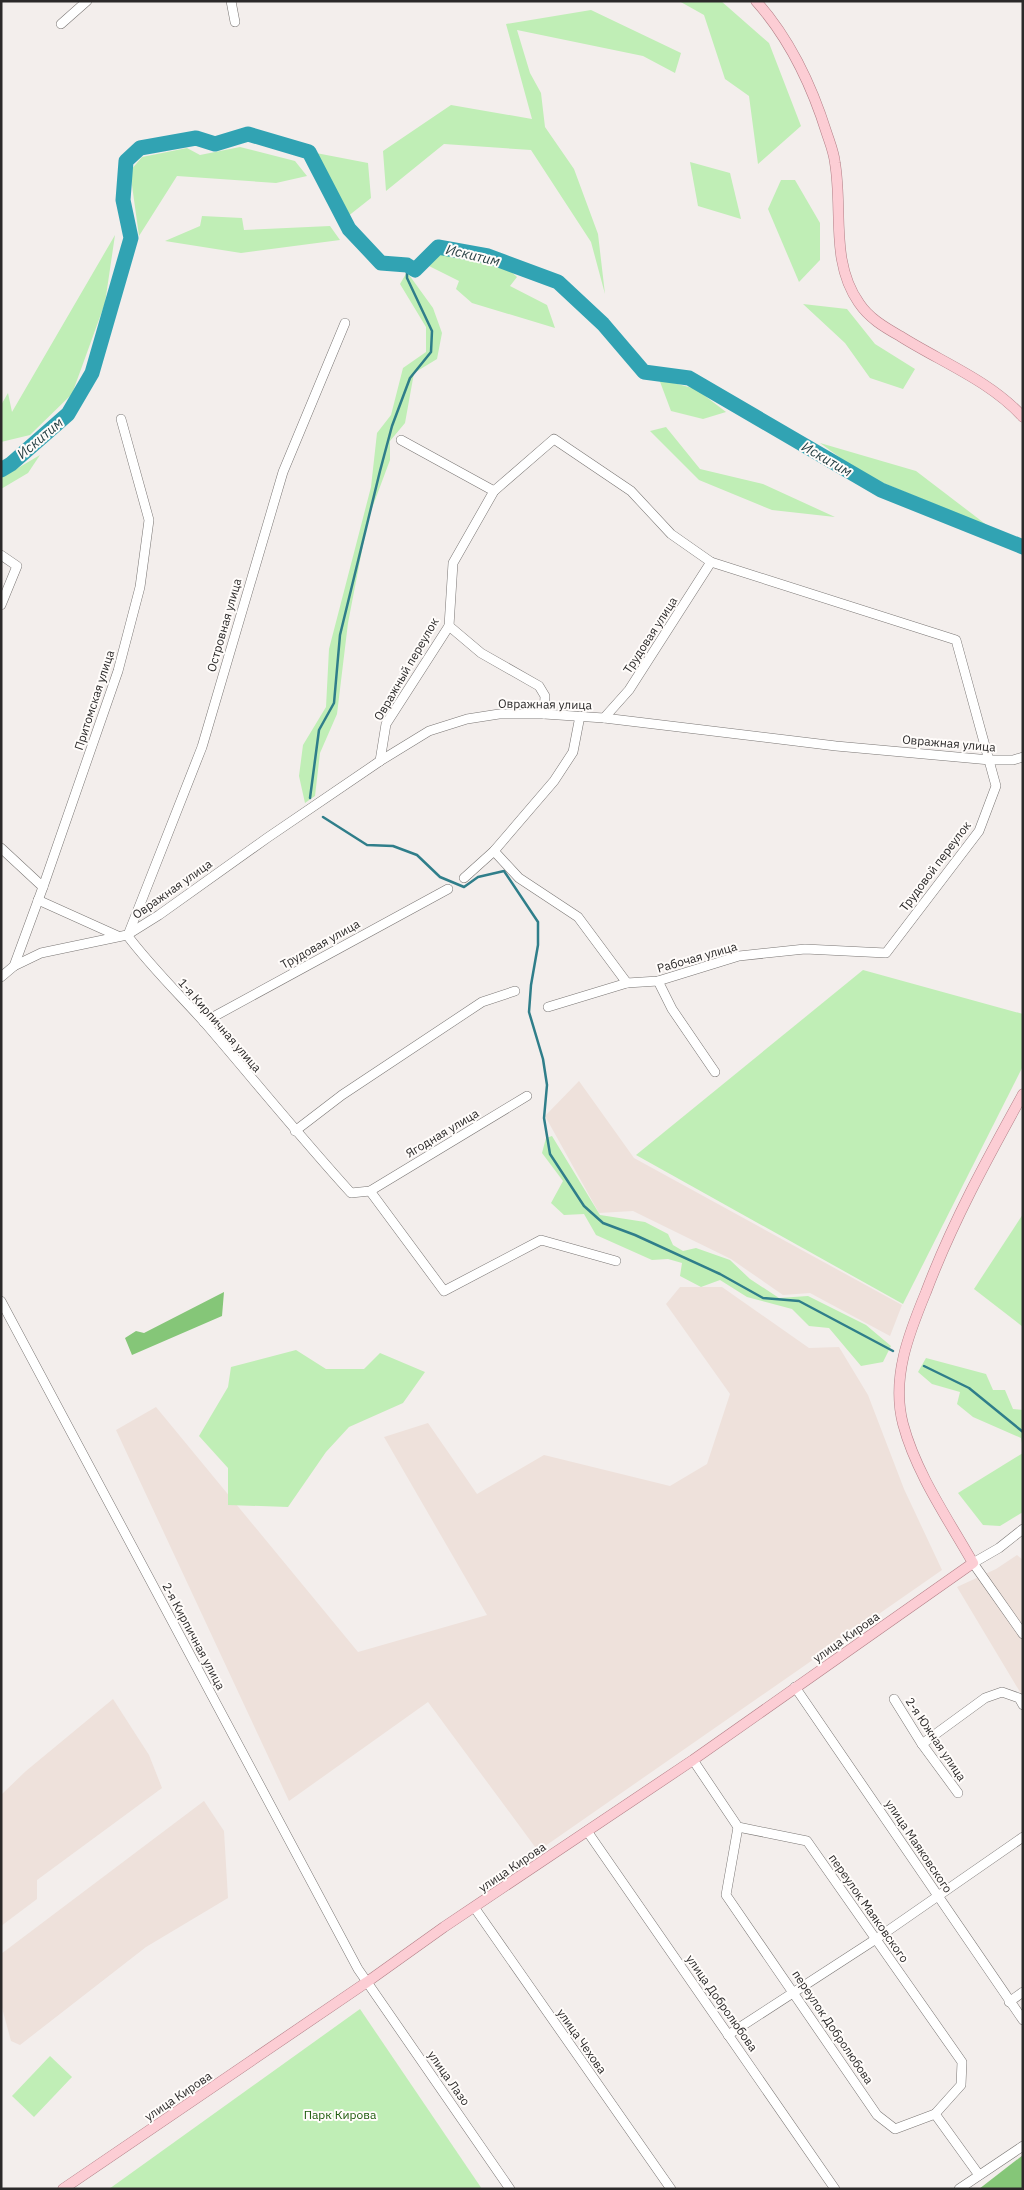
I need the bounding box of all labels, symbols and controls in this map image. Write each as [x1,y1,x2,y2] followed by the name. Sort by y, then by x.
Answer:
[444,240,502,270] water label: Искитим
[13,413,67,463] water label: Искитим
[799,437,855,481] water label: Искитим
[203,576,245,673] street label: Островная улица
[620,593,681,676] street label: Трудовая улица
[370,615,442,723] street label: Овражный переулок
[71,648,117,752] street label: Притомская улица
[498,696,593,712] street label: Овражная улица
[902,731,997,755] street label: Овражная улица
[896,818,974,914] street label: Трудовой переулок
[129,856,215,922] street label: Овражная улица
[278,916,363,972] street label: Трудовая улица
[655,938,739,976] street label: Рабочая улица
[175,975,265,1075] street label: 1-я Кирпичная улица
[403,1105,482,1161] street label: Ягодная улица
[159,1580,229,1693] street label: 2-я Кирпичная улица
[810,1608,883,1665] street label: улица Кирова
[902,1694,970,1784] street label: 2-я Южная улица
[882,1796,956,1896] street label: улица Маяковского
[476,1839,549,1895] street label: улица Кирова
[826,1851,912,1965] street label: переулок Маяковского
[683,1952,761,2055] street label: улица Добролюбова
[789,1967,877,2087] street label: переулок Добролюбова
[554,2006,610,2077] street label: улица Чехова
[425,2048,473,2109] street label: улица Лазо
[142,2068,215,2124] street label: улица Кирова
[304,2107,377,2122] park label: Парк Кирова

